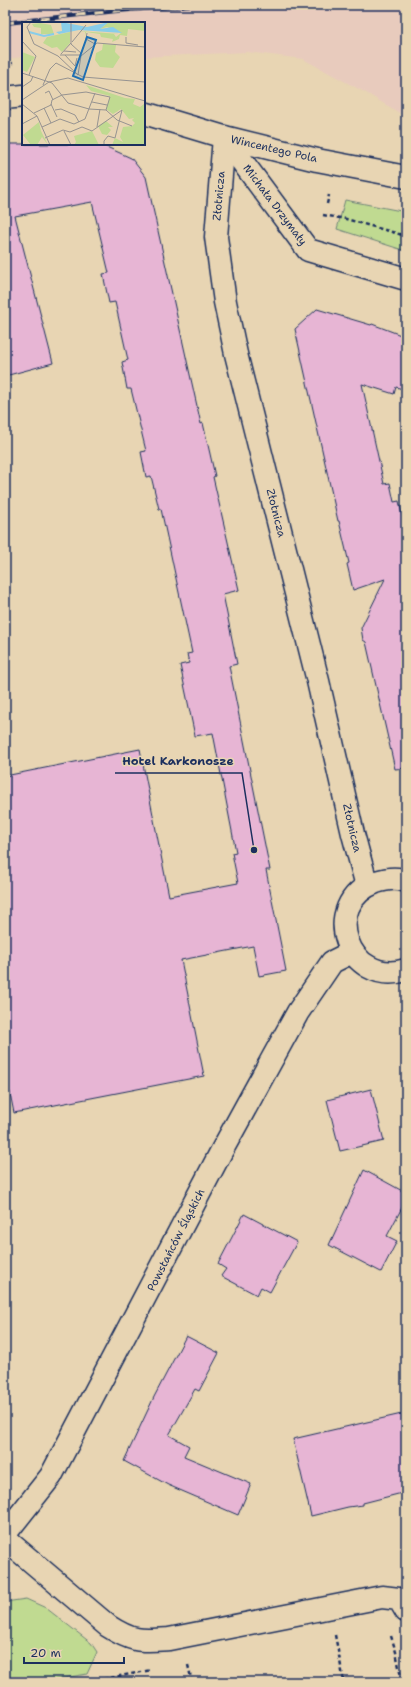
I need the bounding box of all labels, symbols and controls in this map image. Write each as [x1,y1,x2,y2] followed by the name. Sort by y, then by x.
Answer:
[22,22,145,145] inset map
[229,132,319,166] street label: Wincentego Pola
[240,161,310,249] street label: Michała Drzymały
[209,170,229,221] street label: Złotnicza
[263,487,289,539] street label: Złotnicza
[115,749,242,773] callout: Hotel Karkonosze
[122,753,234,769] text: Hotel Karkonosze
[339,802,365,854] street label: Złotnicza
[143,1186,208,1294] street label: Powstańców Śląskich
[24,1639,124,1665] scale bar
[30,1645,61,1661] text: 20 m

